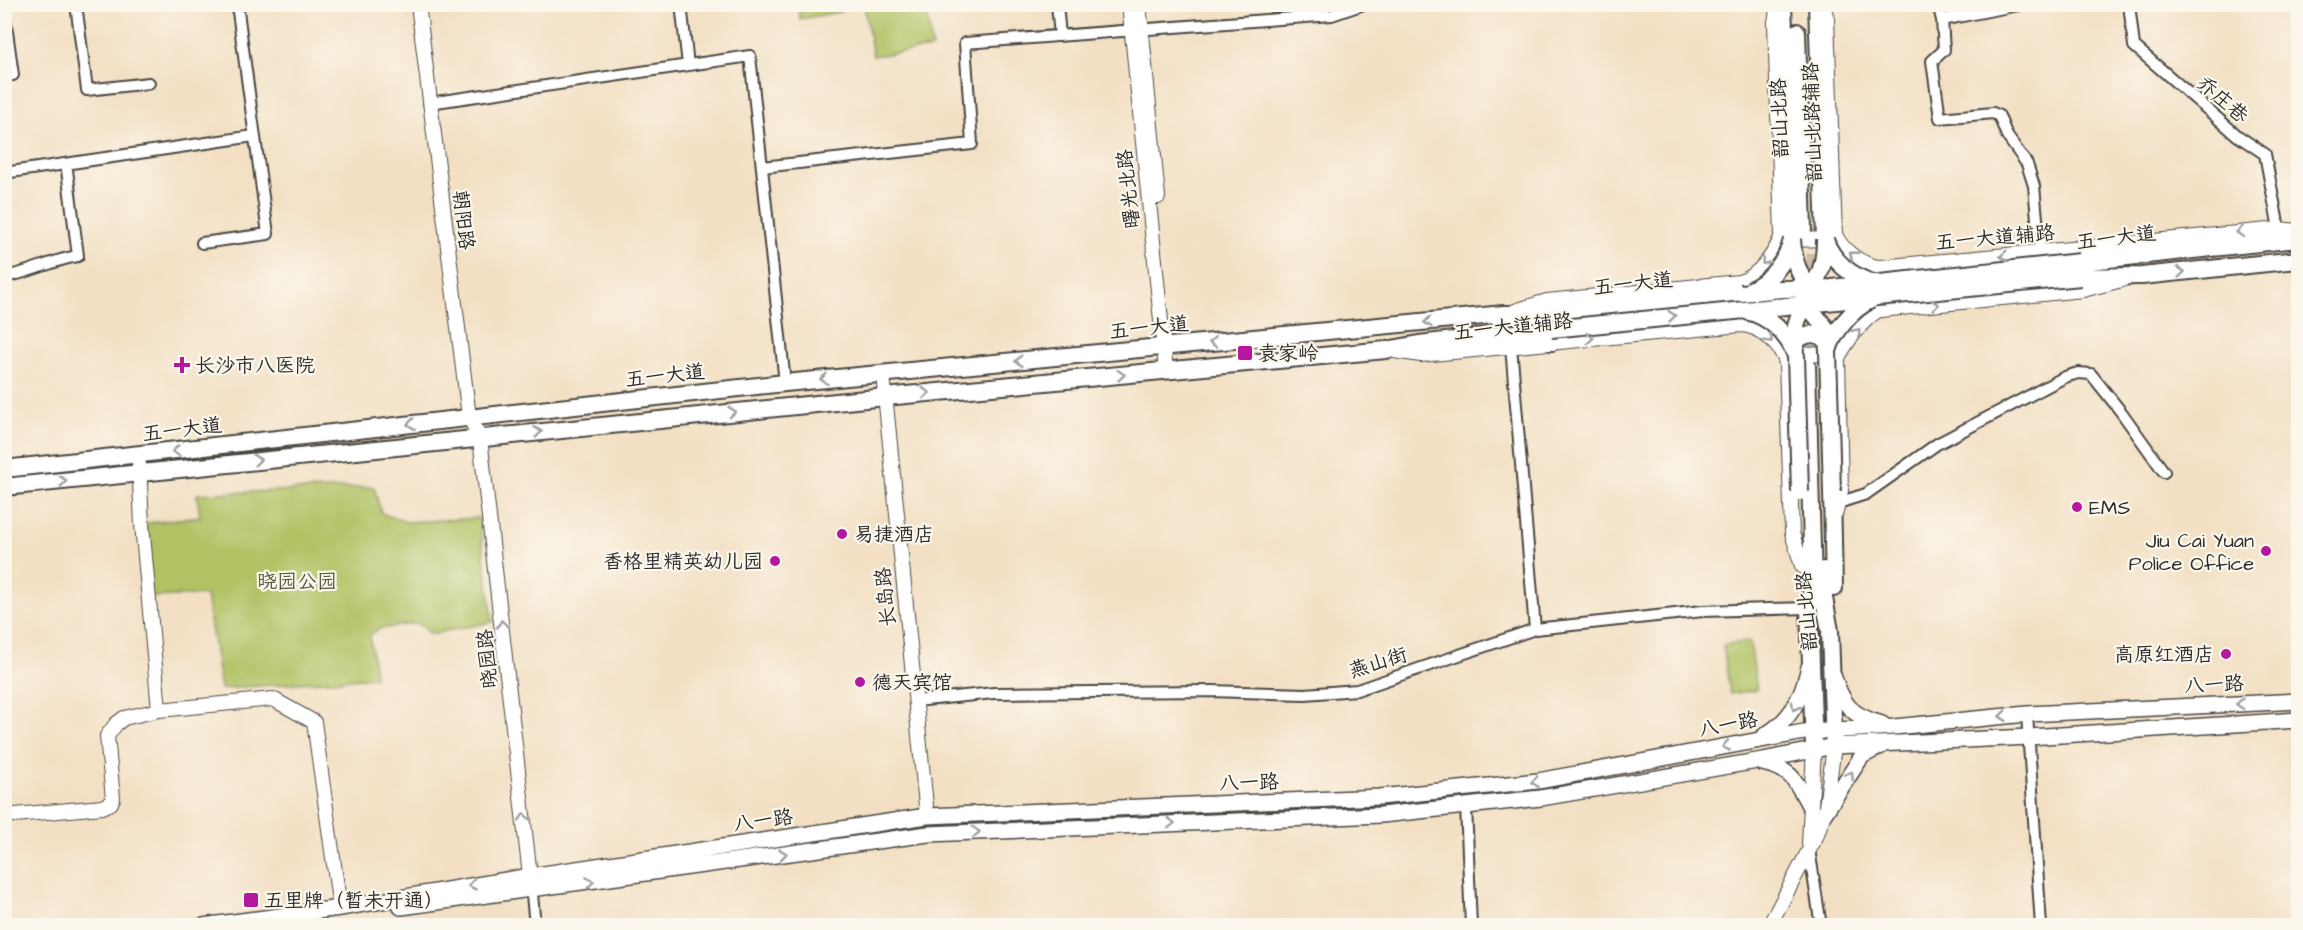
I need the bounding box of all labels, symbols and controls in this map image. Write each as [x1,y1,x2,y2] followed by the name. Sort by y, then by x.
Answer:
[1797,61,1829,182] street label: 韶山北路辅路
[2191,70,2255,131] street label: 乔庄巷
[1765,77,1795,158] street label: 韶山北路
[1111,147,1147,230] street label: 曙光北路
[445,189,481,253] street label: 朝阳路
[1934,219,2057,257] street label: 五一大道辅路
[2075,219,2158,257] street label: 五一大道
[2236,225,2245,238] one-way arrow
[2000,249,2009,262] one-way arrow
[1849,251,1860,262] one-way arrow
[1761,254,1772,265] one-way arrow
[1592,266,1674,302] street label: 五一大道
[2177,266,2186,279] one-way arrow
[1930,299,1939,312] one-way arrow
[1452,307,1575,347] street label: 五一大道辅路
[1108,310,1190,346] street label: 五一大道
[1667,310,1676,323] one-way arrow
[1423,315,1432,328] one-way arrow
[1850,327,1861,338] one-way arrow
[1586,332,1595,345] one-way arrow
[1762,332,1773,343] one-way arrow
[1208,335,1217,348] one-way arrow
[1258,340,1319,368] place label: 袁家岭
[1236,344,1254,362] marker: 袁家岭
[195,352,315,380] place label: 长沙市八医院
[1014,354,1023,367] one-way arrow
[173,356,191,374] marker: 长沙市八医院
[624,358,706,394] street label: 五一大道
[1116,369,1125,382] one-way arrow
[820,373,829,386] one-way arrow
[922,387,931,400] one-way arrow
[728,406,737,419] one-way arrow
[141,411,224,449] street label: 五一大道
[406,417,416,429] one-way arrow
[534,426,543,439] one-way arrow
[171,444,180,457] one-way arrow
[252,455,261,467] one-way arrow
[58,475,67,488] one-way arrow
[2089,494,2130,522] place label: EMS
[2070,500,2084,514] marker: EMS
[854,521,934,549] place label: 易捷酒店
[835,527,849,541] marker: 易捷酒店
[2129,527,2254,578] place label: Jiu Cai Yuan Police Office
[2259,544,2273,558] marker: Jiu Cai Yuan Police Office
[603,548,763,576] place label: 香格里精英幼儿园
[768,554,782,568] marker: 香格里精英幼儿园
[869,565,903,628] street label: 长岛路
[257,568,337,596] park label: 晓园公园
[1789,569,1824,652] street label: 韶山北路
[496,619,509,628] one-way arrow
[471,627,505,690] street label: 晓园路
[1346,641,1411,685] street label: 燕山街
[2114,641,2214,669] place label: 高原红酒店
[2219,647,2233,661] marker: 高原红酒店
[872,669,952,697] place label: 德天宾馆
[2183,669,2246,701] street label: 八一路
[853,675,867,689] marker: 德天宾馆
[2236,697,2245,710] one-way arrow
[1790,701,1802,711] one-way arrow
[1696,705,1761,744] street label: 八一路
[1999,709,2008,722] one-way arrow
[1722,739,1732,752] one-way arrow
[1219,768,1281,798] street label: 八一路
[1843,771,1854,782] one-way arrow
[1530,775,1539,787] one-way arrow
[731,803,796,839] street label: 八一路
[518,813,531,822] one-way arrow
[1166,817,1175,830] one-way arrow
[972,825,981,838] one-way arrow
[778,849,787,861] one-way arrow
[585,877,594,889] one-way arrow
[468,879,477,891] one-way arrow
[264,887,444,915] place label: 五里牌（暂未开通）
[242,891,260,909] marker: 五里牌（暂未开通）

